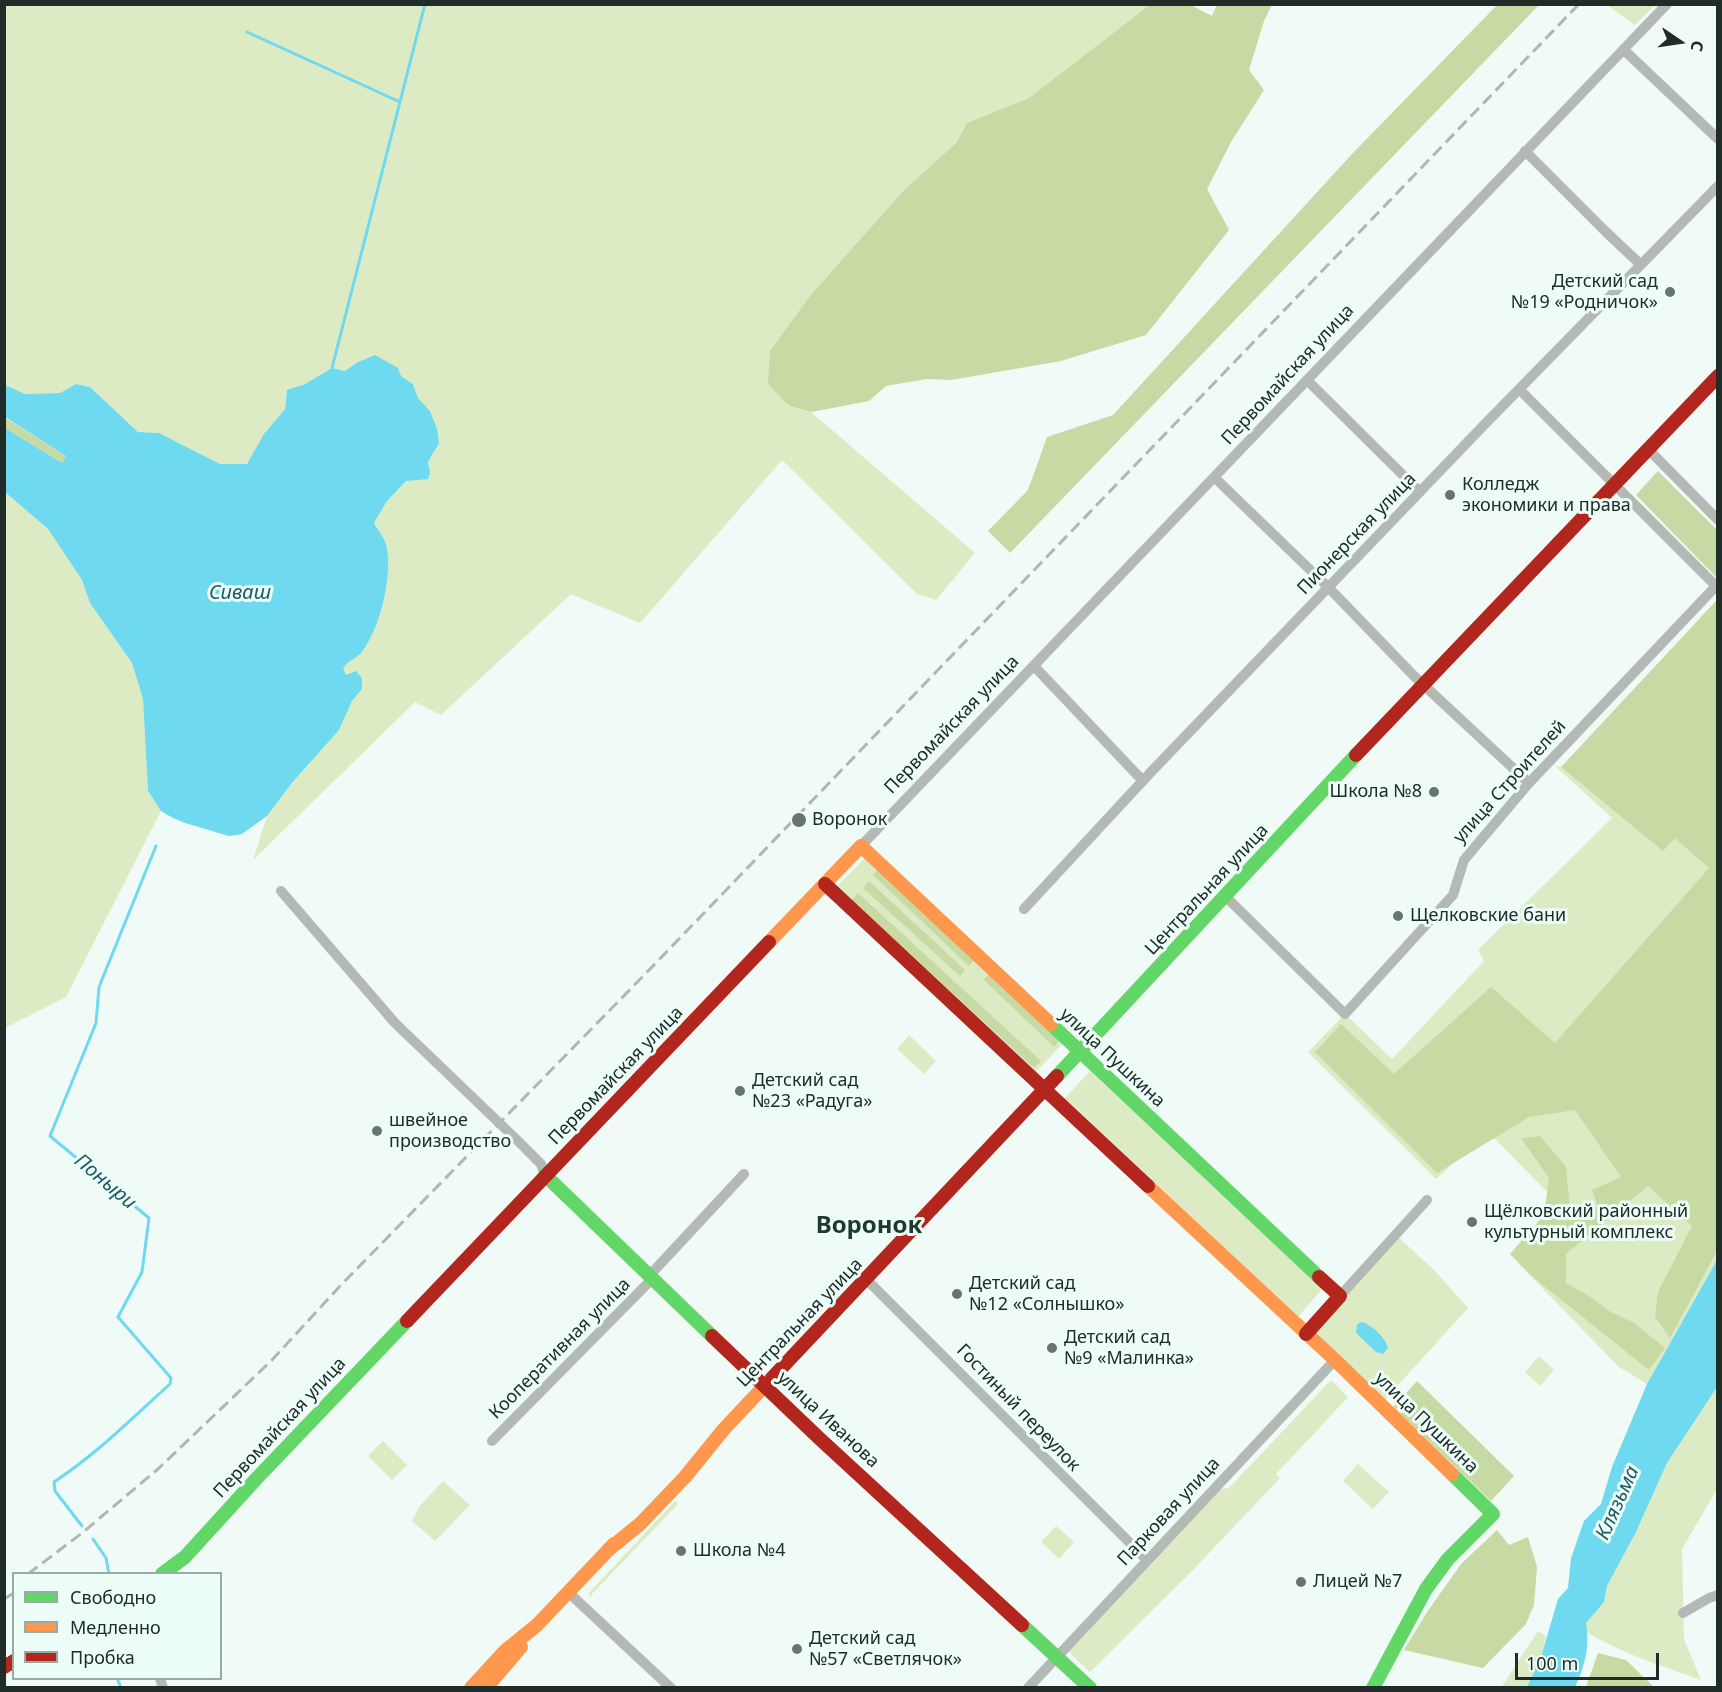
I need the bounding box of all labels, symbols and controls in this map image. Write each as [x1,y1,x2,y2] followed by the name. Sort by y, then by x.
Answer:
[1650,12,1710,72] north arrow
[1686,39,1709,54] text: С
[1511,271,1658,314] place label: Детский сад №19 «Родничок»
[1663,285,1677,299] marker: Детский сад №19 «Родничок»
[1217,300,1359,450] street label: Первомайская улица
[1293,469,1421,599] street label: Пионерская улица
[1462,474,1631,516] place label: Колледж экономики и права
[1443,488,1457,502] marker: Колледж экономики и права
[209,581,271,605] water label: Сиваш
[880,651,1024,799] street label: Первомайская улица
[1449,716,1571,848] street label: улица Строителей
[1330,781,1422,803] place label: Школа №8
[1427,785,1441,799] marker: Школа №8
[812,809,887,831] place label: Воронок
[790,811,808,829] marker: Воронок
[1141,820,1273,960] street label: Центральная улица
[1410,905,1566,927] place label: Щелковские бани
[1391,909,1405,923] marker: Щелковские бани
[544,1002,688,1150] street label: Первомайская улица
[1055,1004,1169,1112] street label: улица Пушкина
[752,1070,872,1112] place label: Детский сад №23 «Радуга»
[733,1084,747,1098] marker: Детский сад №23 «Радуга»
[389,1110,511,1152] place label: швейное производство
[370,1124,384,1138] marker: швейное производство
[69,1149,141,1215] water label: Поныри
[1484,1201,1688,1244] place label: Щёлковский районный культурный комплекс
[816,1212,922,1240] district label: Воронок
[1465,1215,1479,1229] marker: Щёлковский районный культурный комплекс
[733,1254,867,1392] street label: Центральная улица
[969,1273,1124,1316] place label: Детский сад №12 «Солнышко»
[485,1274,635,1424] street label: Кооперативная улица
[950,1287,964,1301] marker: Детский сад №12 «Солнышко»
[1064,1327,1194,1370] place label: Детский сад №9 «Малинка»
[952,1340,1084,1476] street label: Гостиный переулок
[1045,1341,1059,1355] marker: Детский сад №9 «Малинка»
[209,1353,351,1503] street label: Первомайская улица
[773,1367,883,1473] street label: улица Иванова
[1370,1368,1482,1478] street label: улица Пушкина
[1113,1453,1225,1571] street label: Парковая улица
[1591,1462,1645,1544] water label: Клязьма
[693,1540,785,1562] place label: Школа №4
[674,1544,688,1558] marker: Школа №4
[1313,1571,1402,1593] place label: Лицей №7
[12,1572,222,1680] legend
[1294,1575,1308,1589] marker: Лицей №7
[70,1585,156,1609] text: Свободно
[70,1615,161,1639] text: Медленно
[809,1628,962,1670] place label: Детский сад №57 «Светлячок»
[1518,1641,1662,1679] scale bar
[790,1642,804,1656] marker: Детский сад №57 «Светлячок»
[70,1645,135,1669] text: Пробка
[1526,1651,1578,1675] text: 100 m

